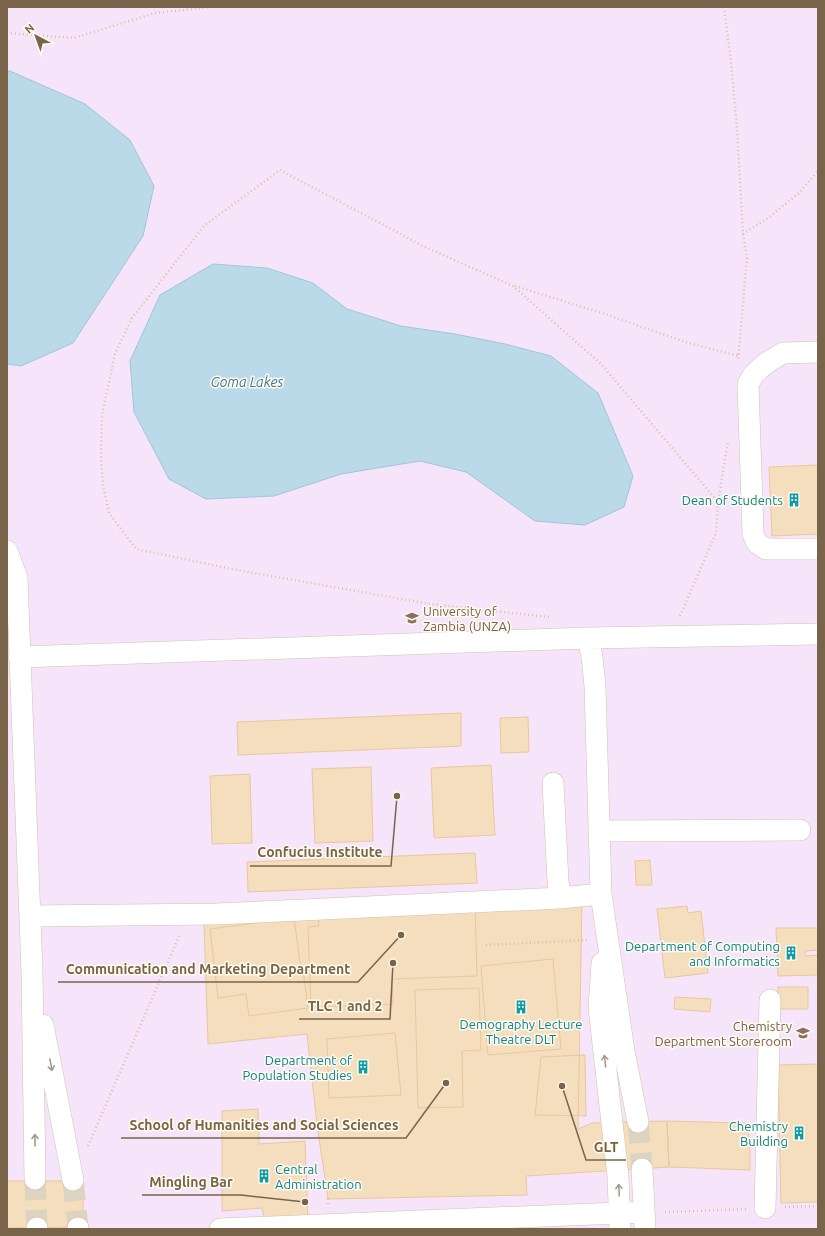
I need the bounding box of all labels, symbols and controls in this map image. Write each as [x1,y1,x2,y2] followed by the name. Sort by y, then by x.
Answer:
[16,16,56,56] north arrow
[22,21,36,36] text: N
[211,374,284,390] water label: Goma Lakes
[786,492,802,508] building icon: Dean of Students
[682,493,783,507] place label: Dean of Students
[423,604,511,634] place label: University of Zambia (UNZA)
[404,610,420,626] school or university icon: University of Zambia (UNZA)
[250,840,391,866] callout: Confucius Institute
[257,844,383,860] text: Confucius Institute
[625,939,780,968] place label: Department of Computing and Informatics
[783,945,799,961] building icon: Department of Computing and Informatics
[58,956,358,982] callout: Communication and Marketing Department
[66,961,350,977] text: Communication and Marketing Department
[299,993,390,1019] callout: TLC 1 and 2
[308,998,382,1014] text: TLC 1 and 2
[513,999,529,1015] building icon: Demography Lecture Theatre DLT
[460,1017,582,1046] place label: Demography Lecture Theatre DLT
[654,1019,792,1048] place label: Chemistry Department Storeroom
[795,1025,811,1041] school or university icon: Chemistry Department Storeroom
[242,1053,352,1082] place label: Department of Population Studies
[601,1055,609,1068] one-way arrow
[47,1058,55,1071] one-way arrow
[355,1059,371,1075] building icon: Department of Population Studies
[121,1112,406,1138] callout: School of Humanities and Social Sciences
[129,1117,399,1133] text: School of Humanities and Social Sciences
[729,1119,788,1148] place label: Chemistry Building
[791,1125,807,1141] building icon: Chemistry Building
[31,1134,39,1147] one-way arrow
[586,1134,626,1160] callout: GLT
[594,1139,619,1155] text: GLT
[275,1162,362,1191] place label: Central Administration
[256,1168,272,1184] building icon: Central Administration
[142,1169,241,1195] callout: Mingling Bar
[149,1174,233,1190] text: Mingling Bar
[615,1184,622,1197] one-way arrow

